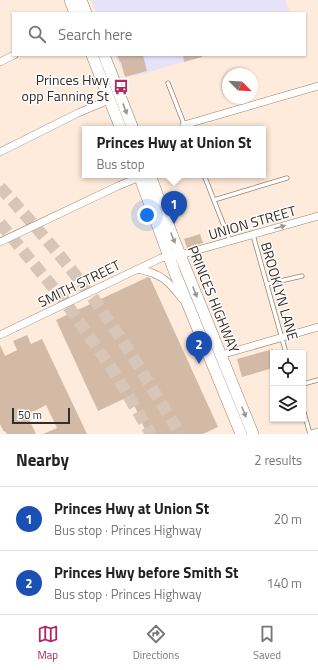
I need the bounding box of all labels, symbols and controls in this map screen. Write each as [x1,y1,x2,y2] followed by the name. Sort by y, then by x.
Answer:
[12,12,306,56] search box
[26,23,48,45] icon: search
[58,23,132,46] text: Search here
[222,68,258,104] north arrow
[22,69,109,106] place label: Princes Hwy opp Fanning St
[112,78,130,96] bus stop icon: Princes Hwy opp Fanning St
[123,104,129,116] one-way arrow
[82,126,266,178] popup
[96,131,252,154] text: Princes Hwy at Union St
[96,154,145,174] text: Bus stop
[161,191,187,224] pin: 1
[206,199,299,245] street label: UNION STREET
[137,205,157,225] your location
[274,224,286,230] one-way arrow
[171,232,177,244] one-way arrow
[256,239,304,343] street label: BROOKLYN LANE
[183,242,245,356] street label: PRINCES HIGHWAY
[34,254,124,312] street label: SMITH STREET
[193,286,199,298] one-way arrow
[186,331,212,364] pin: 2
[270,350,306,422] map controls
[270,350,306,386] button: locate
[270,386,306,422] button: layers
[12,406,70,425] scale bar
[18,407,42,423] text: 50 m
[241,407,247,419] one-way arrow
[16,447,69,473] text: Nearby
[254,450,302,470] text: 2 results
[54,497,209,520] text: Princes Hwy at Union St
[25,509,33,529] text: 1
[274,509,302,529] text: 20 m
[54,520,202,540] text: Bus stop · Princes Highway
[54,561,239,584] text: Princes Hwy before Smith St
[25,573,33,593] text: 2
[266,573,302,593] text: 140 m
[54,584,202,604] text: Bus stop · Princes Highway
[37,623,59,663] tab: Map
[133,623,179,663] tab: Directions
[253,623,281,663] tab: Saved

